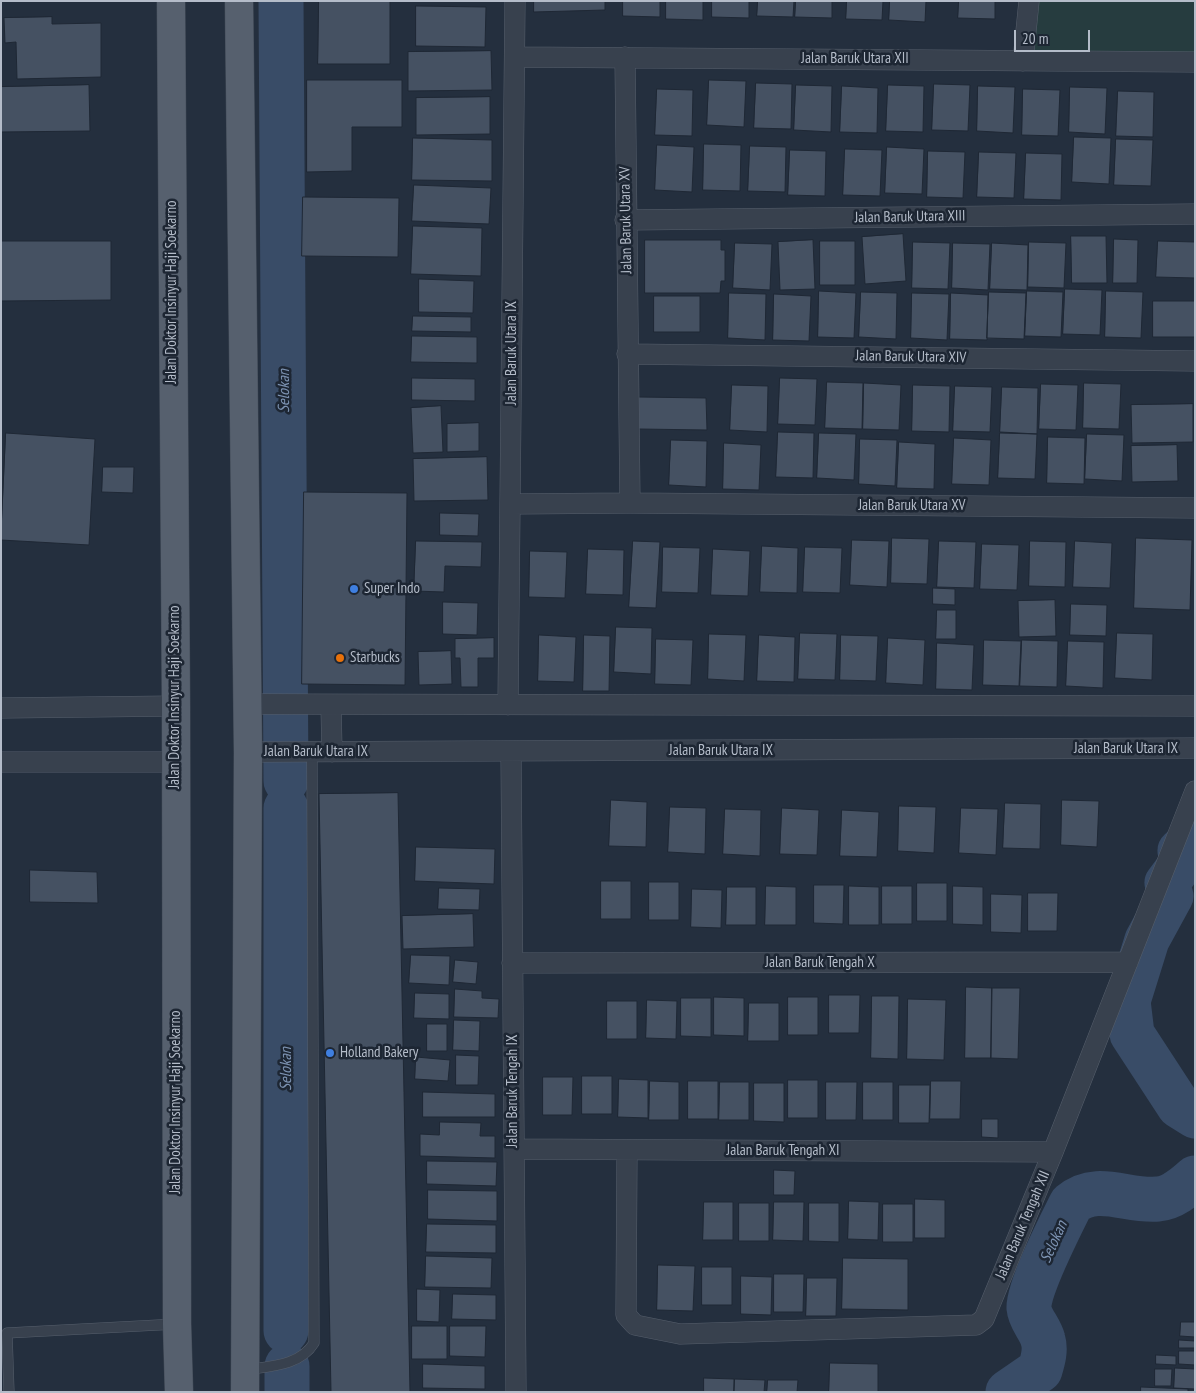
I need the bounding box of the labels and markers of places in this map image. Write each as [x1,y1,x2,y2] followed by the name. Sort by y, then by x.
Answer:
[364,580,420,598] place label: Super Indo
[348,583,360,595] marker: Super Indo
[350,649,400,667] place label: Starbucks
[334,652,346,664] marker: Starbucks
[340,1044,418,1062] place label: Holland Bakery
[324,1047,336,1059] marker: Holland Bakery

